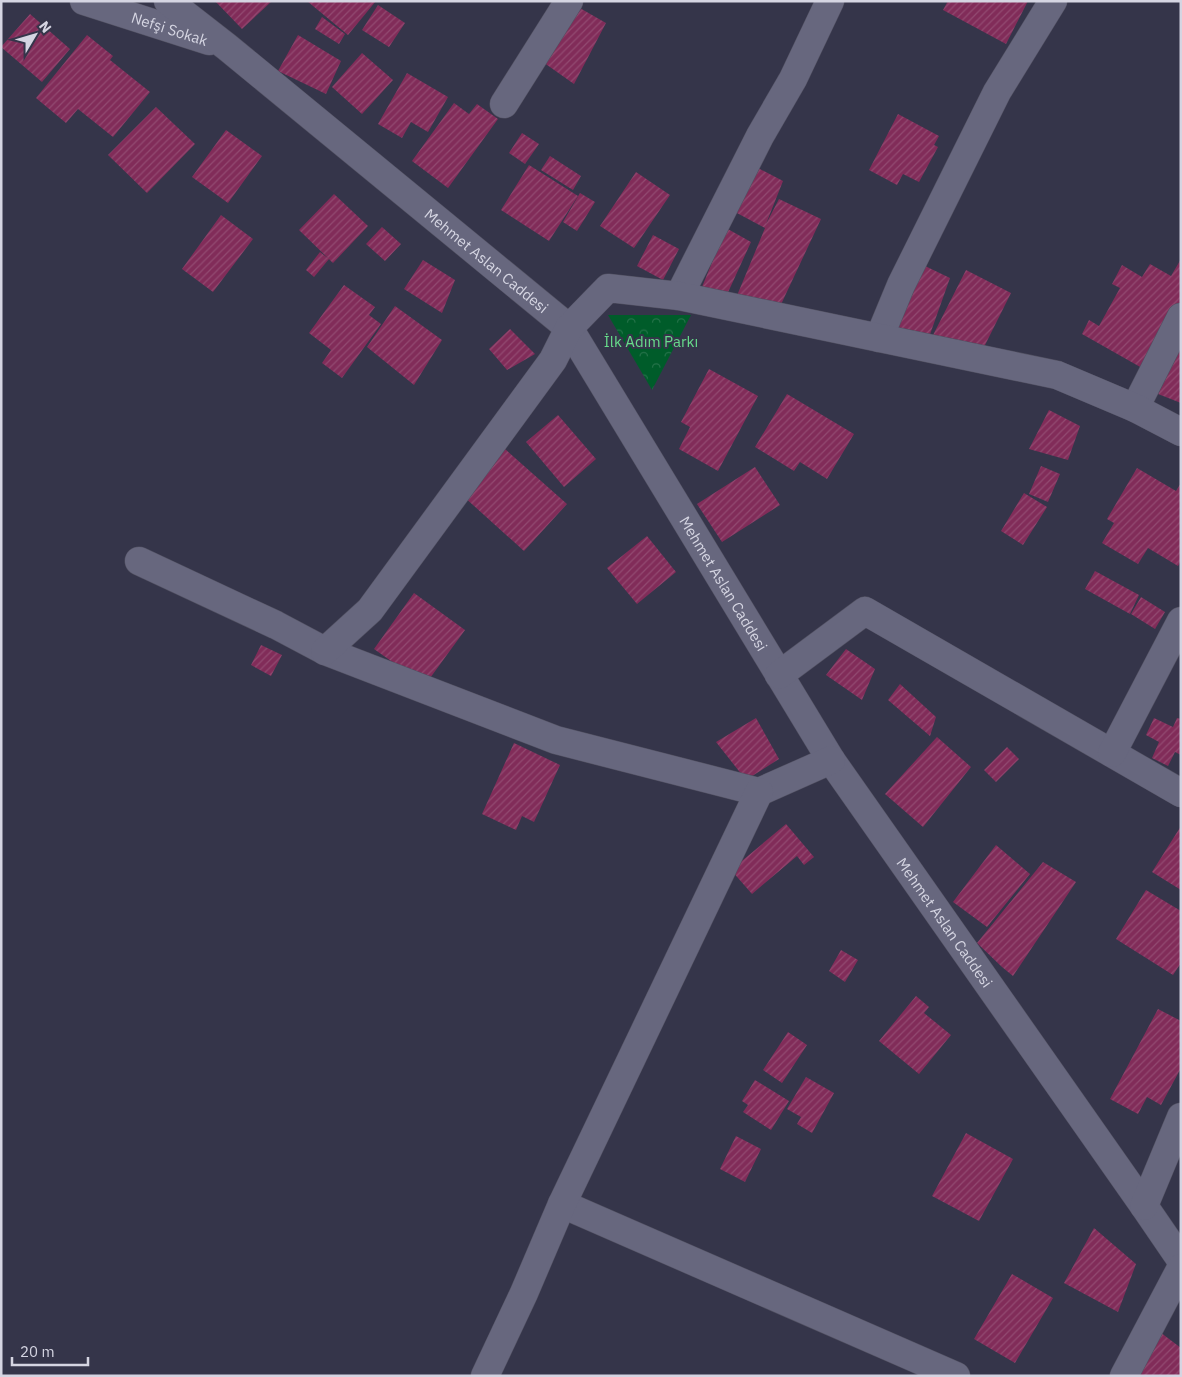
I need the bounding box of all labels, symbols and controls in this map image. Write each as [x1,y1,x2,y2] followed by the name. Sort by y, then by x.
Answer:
[129,7,210,50] street label: Nefşi Sokak
[10,10,60,60] north arrow
[35,17,55,37] text: N
[421,204,552,317] street label: Mehmet Aslan Caddesi
[604,332,698,351] park label: İlk Adım Parkı
[676,512,772,654] street label: Mehmet Aslan Caddesi
[893,854,997,991] street label: Mehmet Aslan Caddesi
[12,1334,89,1366] scale bar
[20,1342,55,1361] text: 20 m

